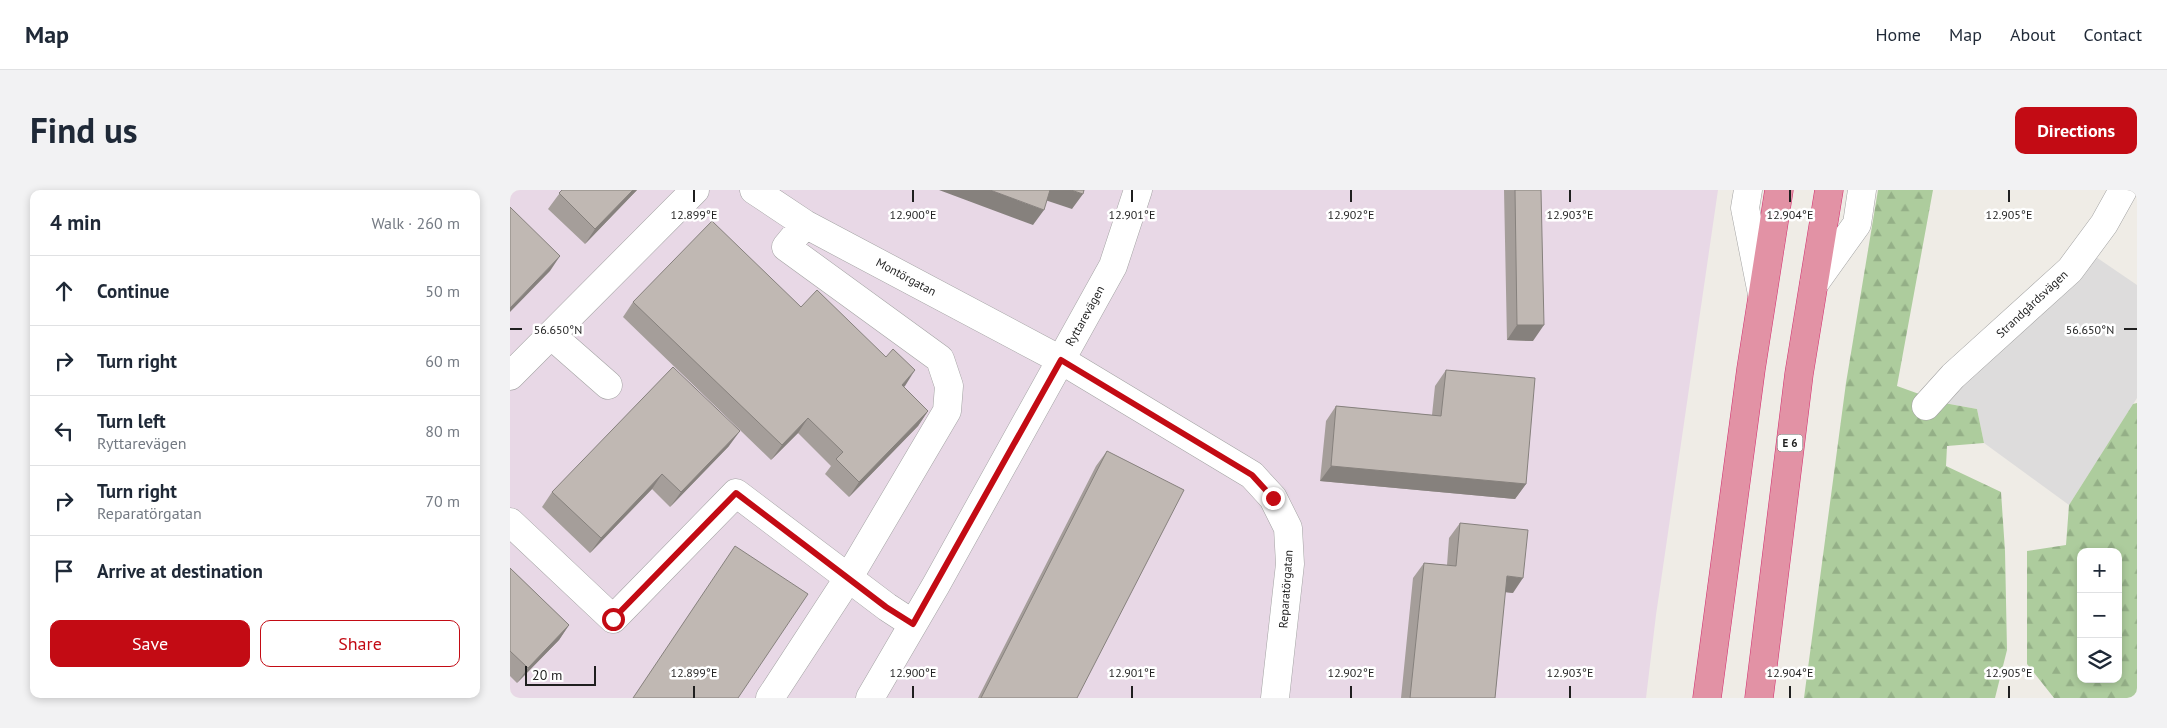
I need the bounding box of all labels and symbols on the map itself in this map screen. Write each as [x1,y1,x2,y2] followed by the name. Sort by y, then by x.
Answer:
[671,207,717,222] text: 12.899°E
[890,207,936,222] text: 12.900°E
[1109,207,1155,222] text: 12.901°E
[1328,207,1374,222] text: 12.902°E
[1547,207,1593,222] text: 12.903°E
[1767,207,1813,222] text: 12.904°E
[1986,207,2032,222] text: 12.905°E
[874,254,939,299] street label: Montörgatan
[1993,267,2071,341] street label: Strandgårdsvägen
[1062,283,1107,349] street label: Ryttarevägen
[534,322,582,337] text: 56.650°N
[2066,322,2114,337] text: 56.650°N
[1778,434,1802,452] road number: E 6
[1262,487,1285,510] route end
[1275,549,1296,629] street label: Reparatörgatan
[602,608,625,631] route start
[525,663,596,686] scale bar
[671,665,717,680] text: 12.899°E
[890,665,936,680] text: 12.900°E
[1109,665,1155,680] text: 12.901°E
[1328,665,1374,680] text: 12.902°E
[1547,665,1593,680] text: 12.903°E
[1767,665,1813,680] text: 12.904°E
[1986,665,2032,680] text: 12.905°E

